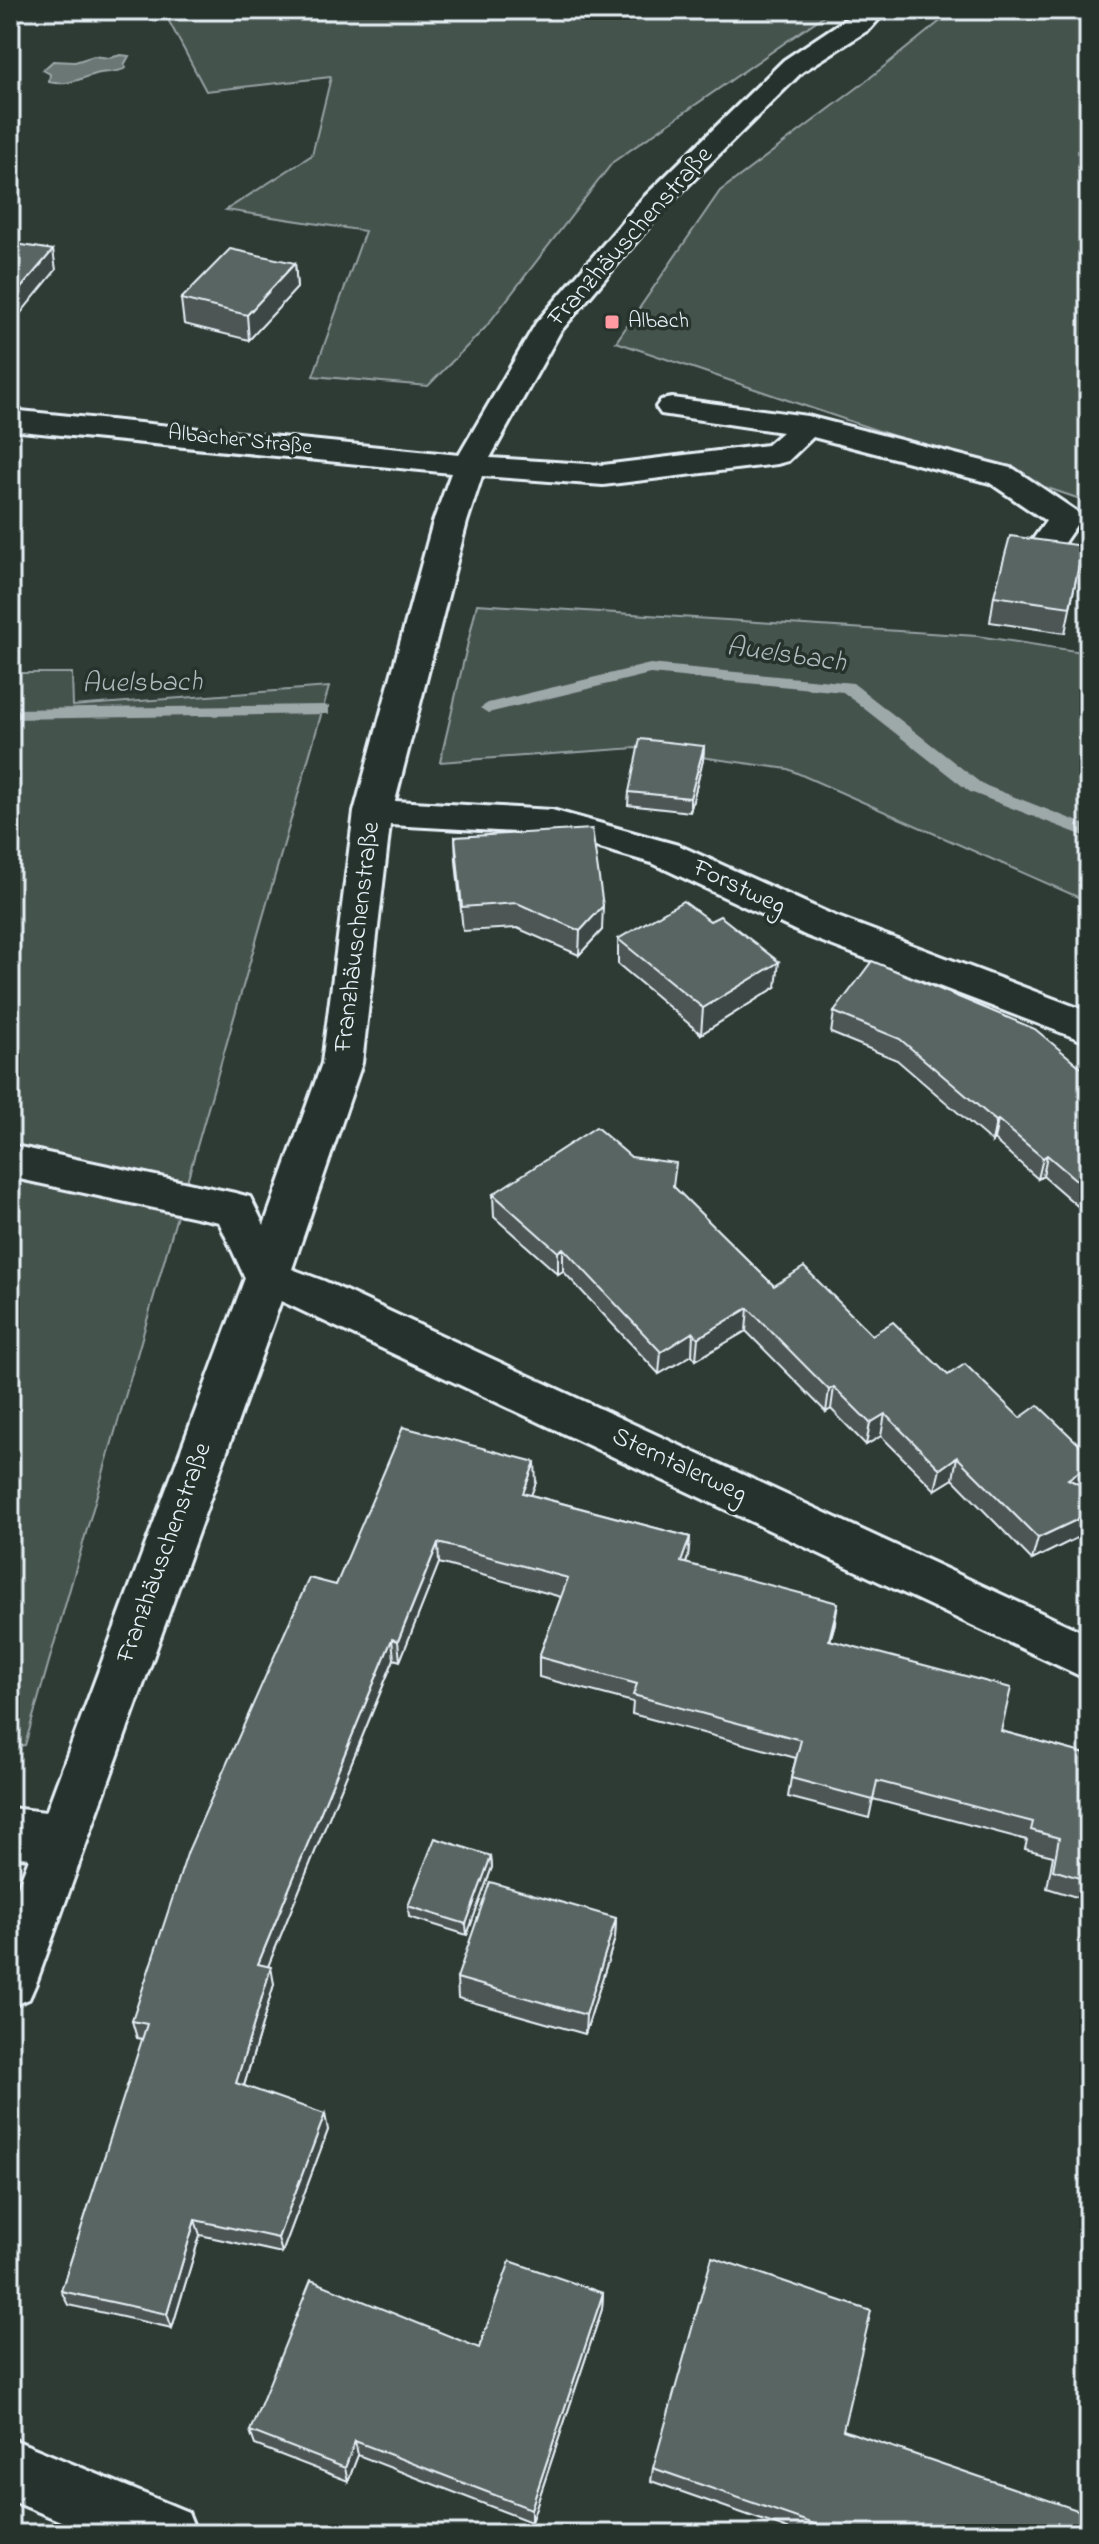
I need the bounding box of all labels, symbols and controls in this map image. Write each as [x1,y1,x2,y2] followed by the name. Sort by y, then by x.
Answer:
[539,138,723,337] street label: Franzhäuschenstraße
[628,306,689,338] place label: Albach
[603,313,621,331] marker: Albach
[166,418,314,464] street label: Albacher Straße
[724,627,849,685] water label: Auelsbach
[81,662,203,706] water label: Auelsbach
[325,819,391,1055] street label: Franzhäuschenstraße
[685,850,792,926] street label: Forstweg
[605,1418,753,1514] street label: Sterntalerweg
[107,1437,223,1669] street label: Franzhäuschenstraße

